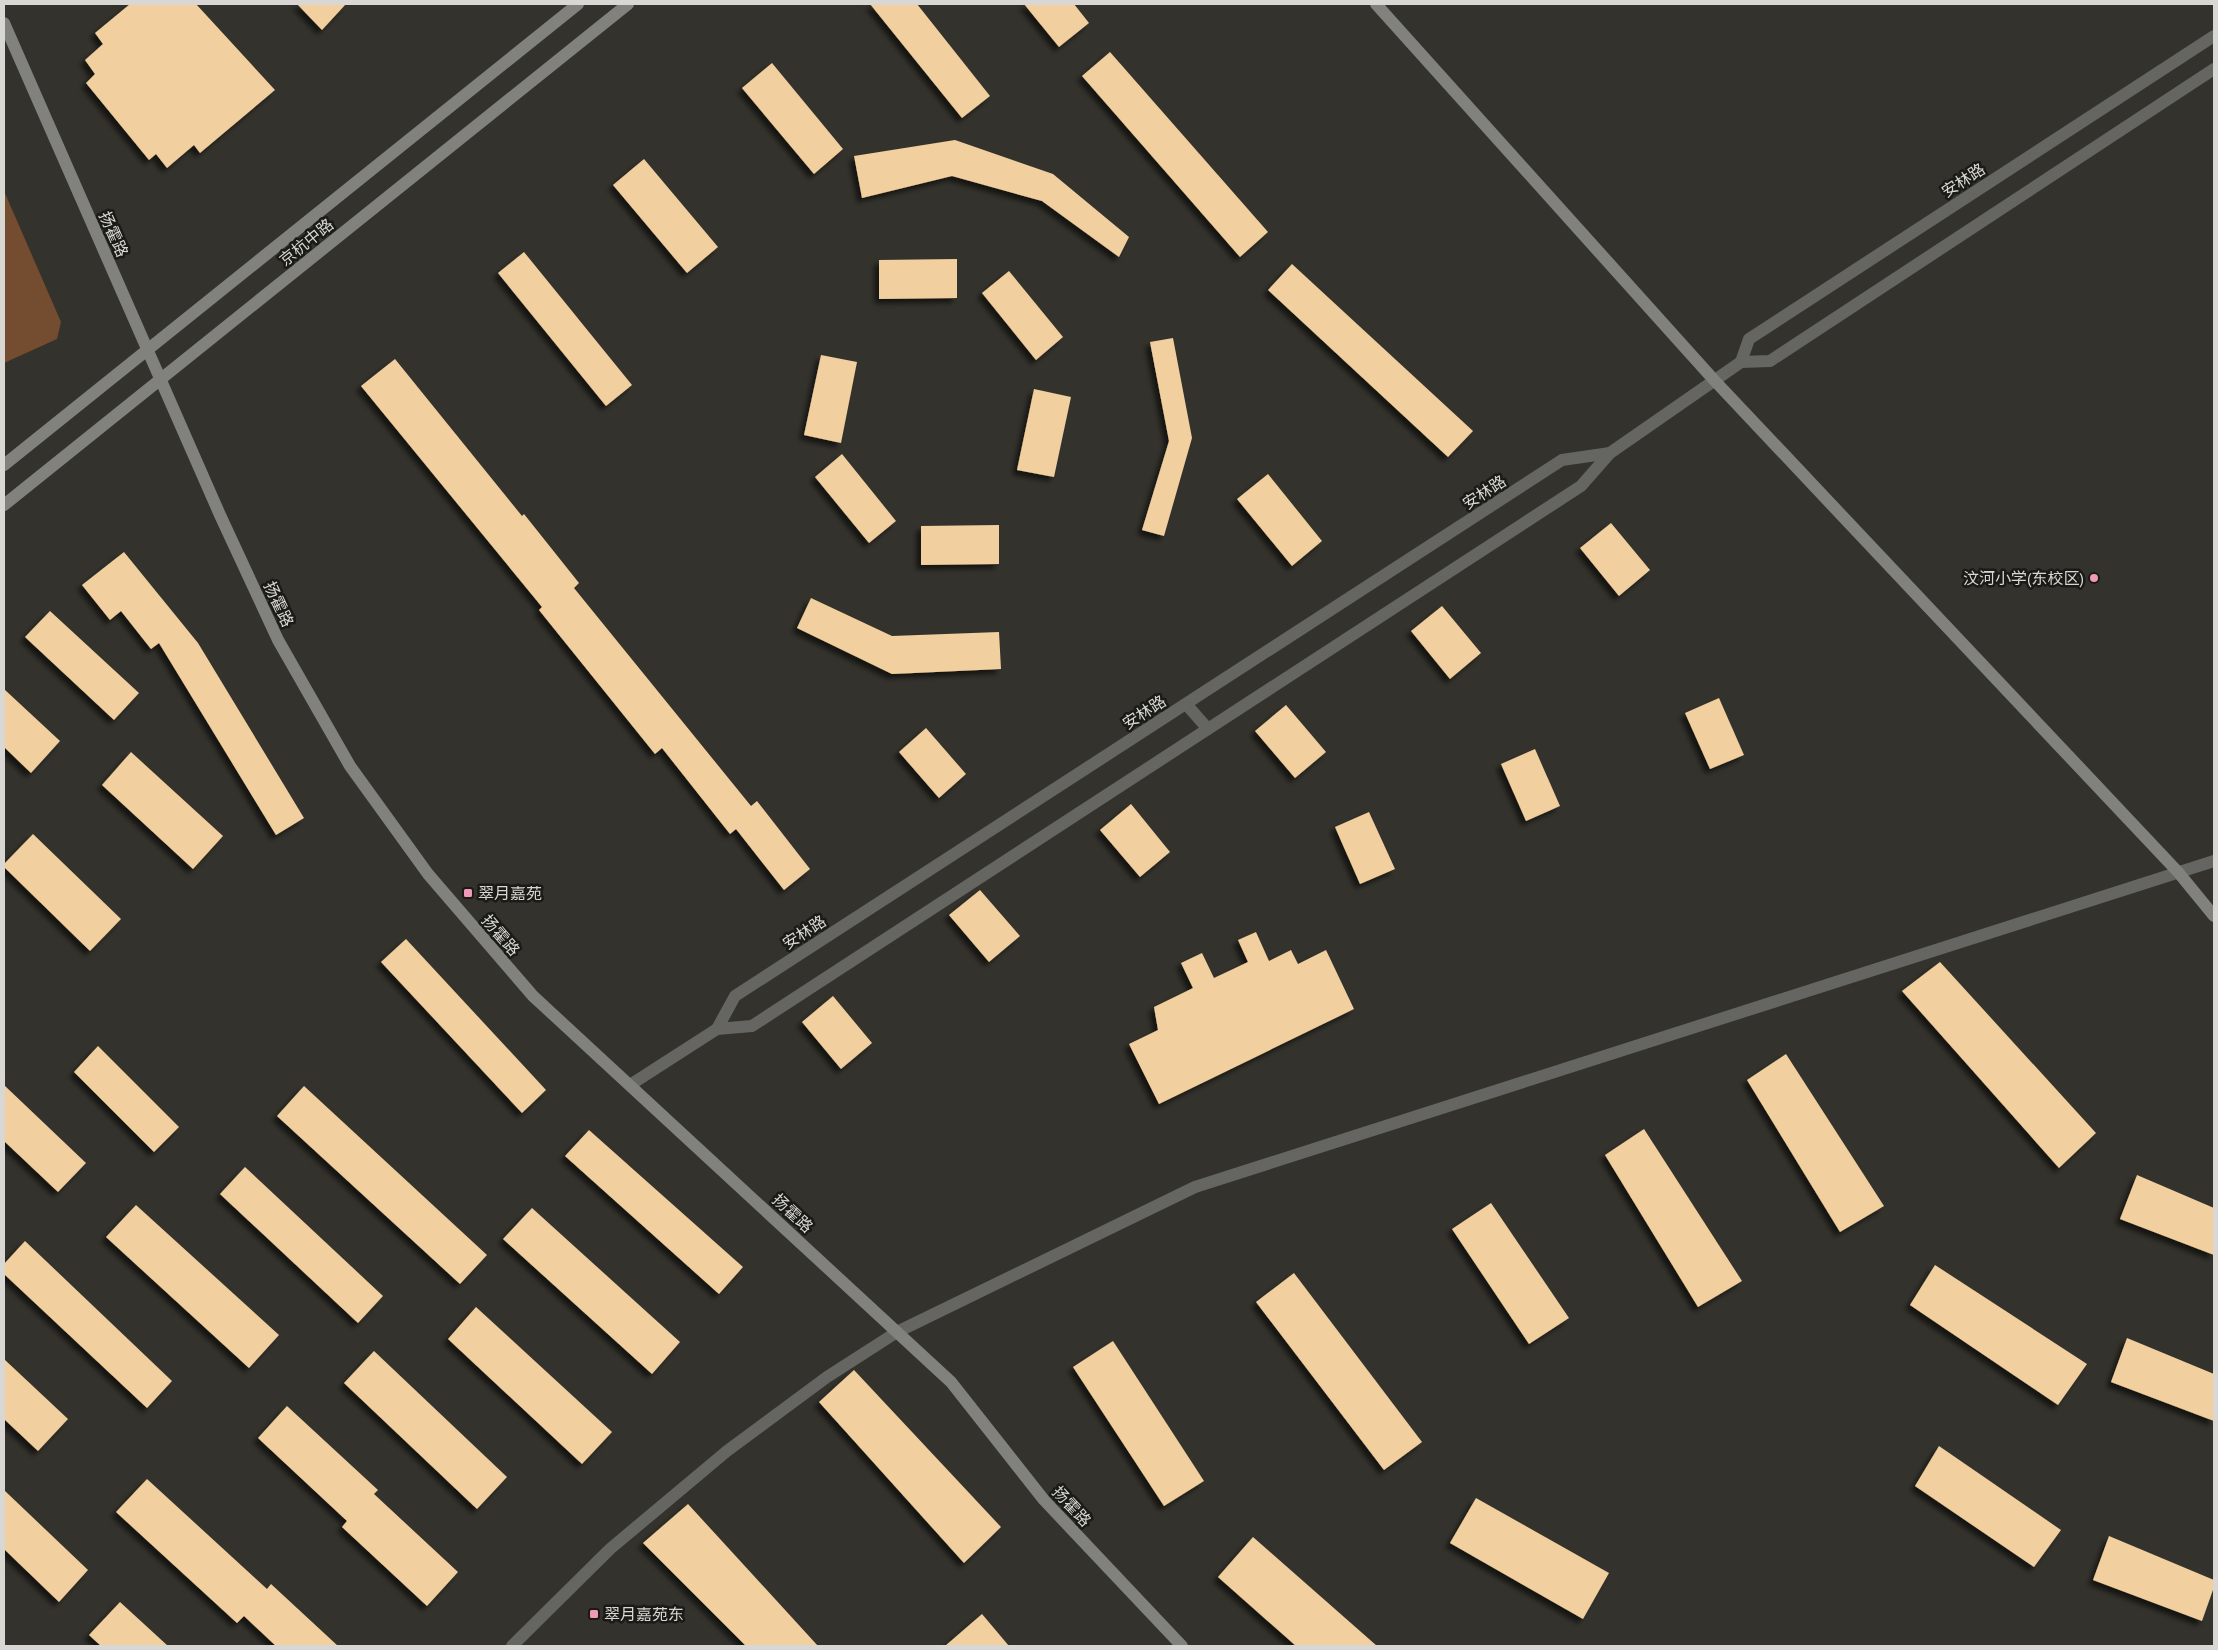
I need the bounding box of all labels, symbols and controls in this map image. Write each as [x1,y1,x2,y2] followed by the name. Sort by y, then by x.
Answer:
[1937,159,1989,201] street label: 安林路
[95,208,133,260] street label: 扬霍路
[275,214,337,270] street label: 京杭中路
[1458,471,1510,513] street label: 安林路
[1963,568,2084,588] place label: 汶河小学(东校区)
[2088,572,2100,584] marker: 汶河小学(东校区)
[260,578,298,630] street label: 扬霍路
[1118,691,1170,733] street label: 安林路
[478,883,542,903] place label: 翠月嘉苑
[462,887,474,899] marker: 翠月嘉苑
[478,910,524,960] street label: 扬霍路
[778,911,830,953] street label: 安林路
[769,1189,817,1237] street label: 扬霍路
[1048,1482,1096,1530] street label: 扬霍路
[604,1604,684,1624] place label: 翠月嘉苑东
[588,1608,600,1620] marker: 翠月嘉苑东

